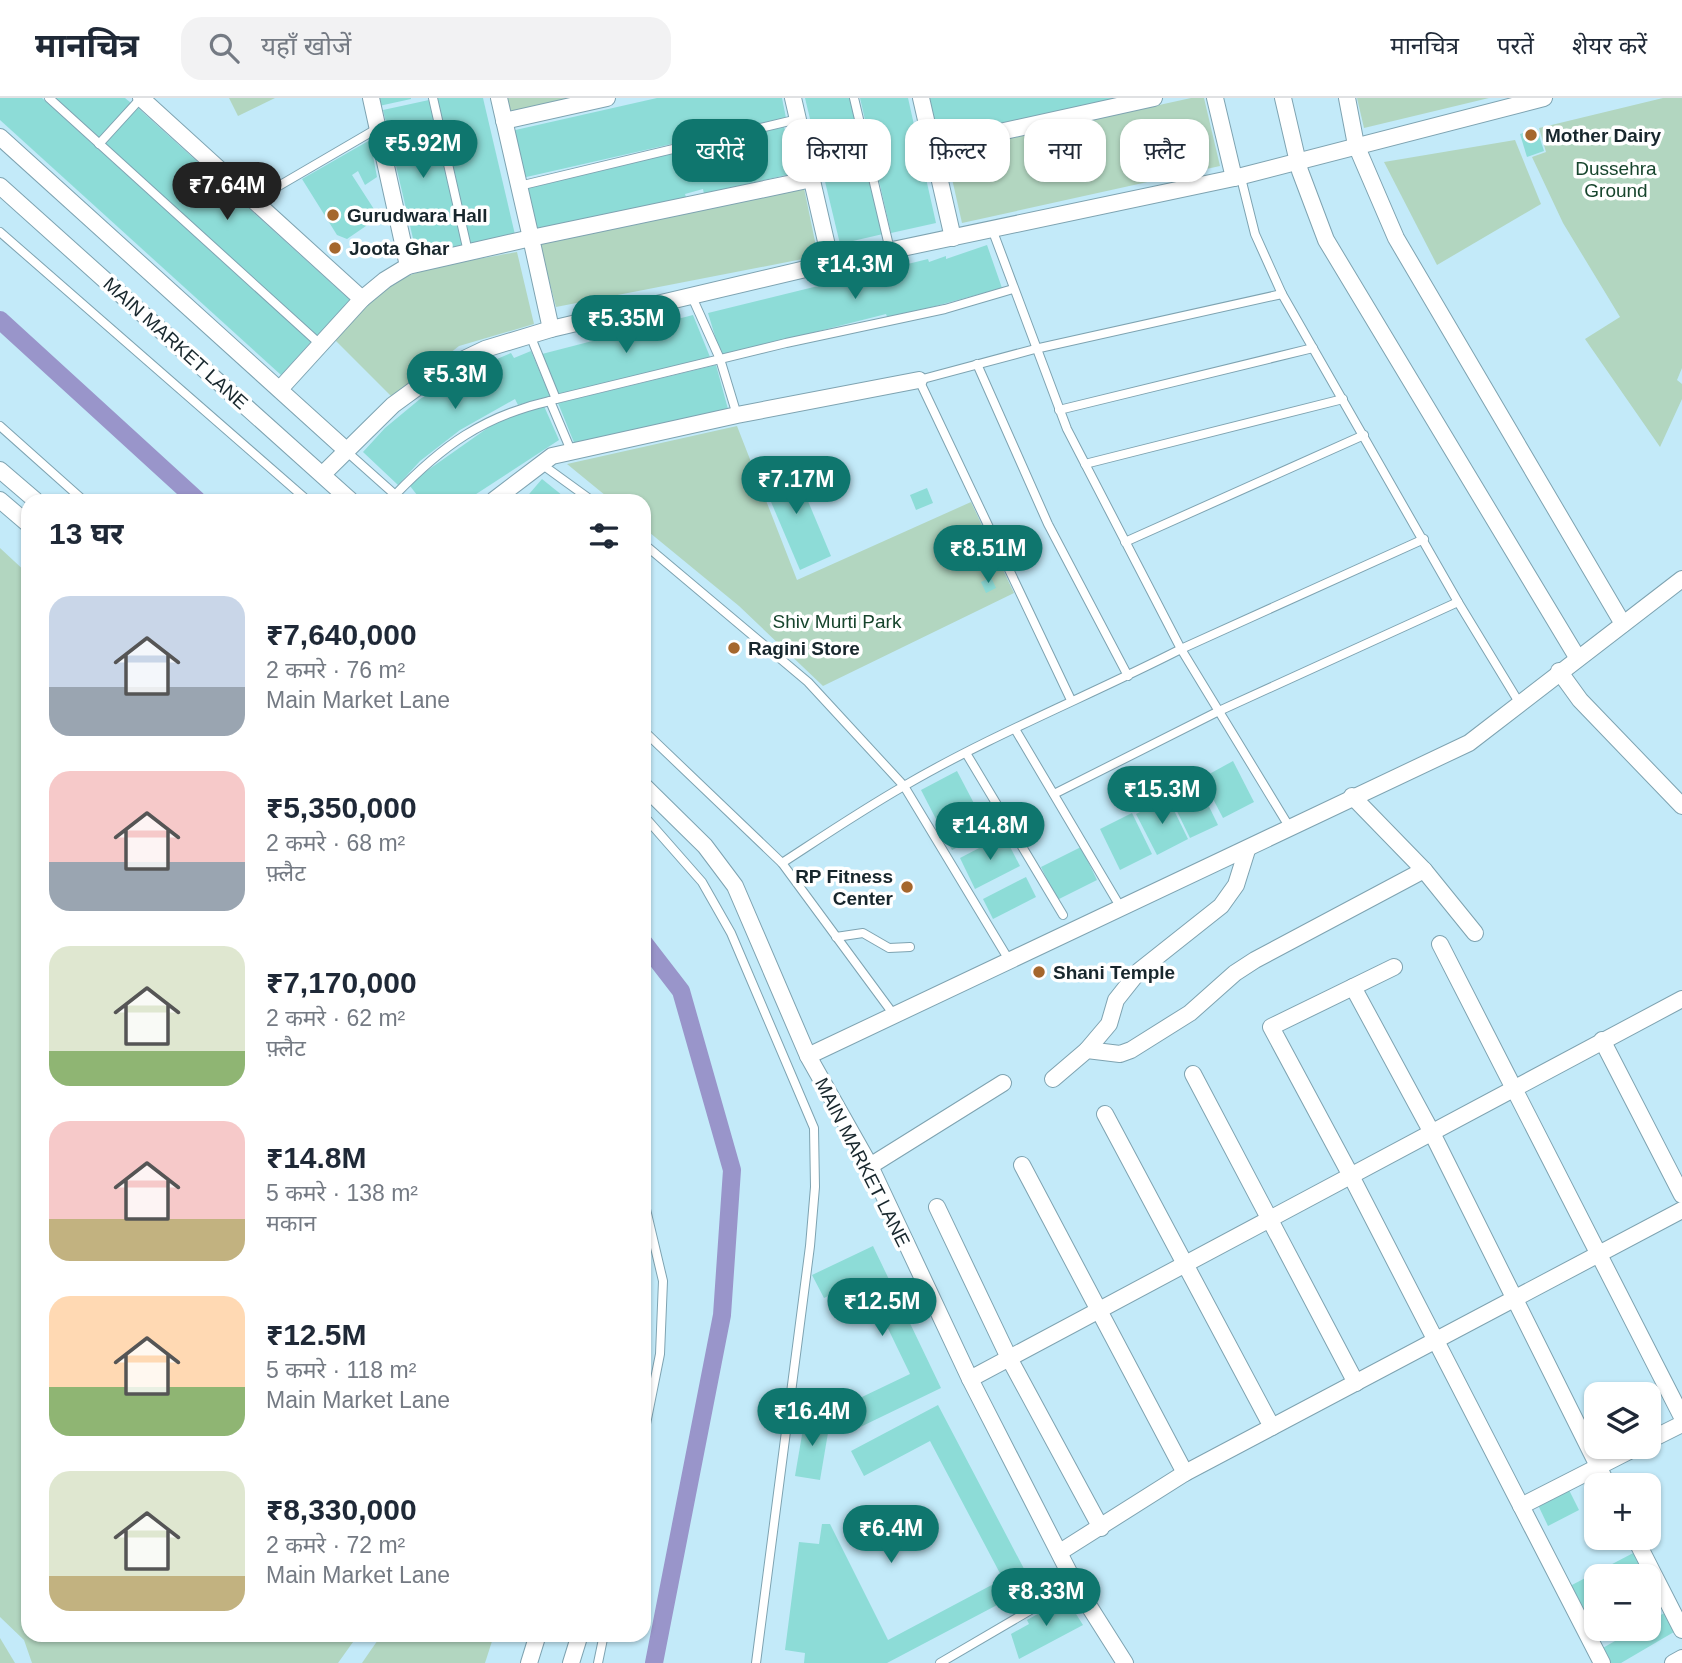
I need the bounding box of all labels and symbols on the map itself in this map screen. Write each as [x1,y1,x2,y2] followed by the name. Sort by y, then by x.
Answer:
[366,120,480,180] pin: ₹5.92M
[1545,125,1662,146] place label: Mother Dairy
[1523,127,1539,143] marker: Mother Dairy
[1575,158,1657,201] park label: Dussehra Ground
[170,162,284,222] pin: ₹7.64M
[347,205,487,226] place label: Gurudwara Hall
[325,207,341,223] marker: Gurudwara Hall
[349,238,450,259] place label: Joota Ghar
[327,240,343,256] marker: Joota Ghar
[798,242,912,301] pin: ₹14.3M
[99,273,252,414] street label: MAIN MARKET LANE
[569,296,683,355] pin: ₹5.35M
[406,352,504,411] pin: ₹5.3M
[739,456,853,516] pin: ₹7.17M
[931,526,1045,585] pin: ₹8.51M
[773,611,902,632] park label: Shiv Murti Park
[748,638,860,659] place label: Ragini Store
[726,640,742,656] marker: Ragini Store
[1105,766,1219,826] pin: ₹15.3M
[933,802,1047,862] pin: ₹14.8M
[795,866,894,909] place label: RP Fitness Center
[899,879,915,895] marker: RP Fitness Center
[1053,962,1175,983] place label: Shani Temple
[1031,964,1047,980] marker: Shani Temple
[811,1074,914,1250] street label: MAIN MARKET LANE
[825,1278,939,1338] pin: ₹12.5M
[755,1388,869,1448] pin: ₹16.4M
[842,1506,940,1565] pin: ₹6.4M
[989,1568,1103,1628] pin: ₹8.33M

